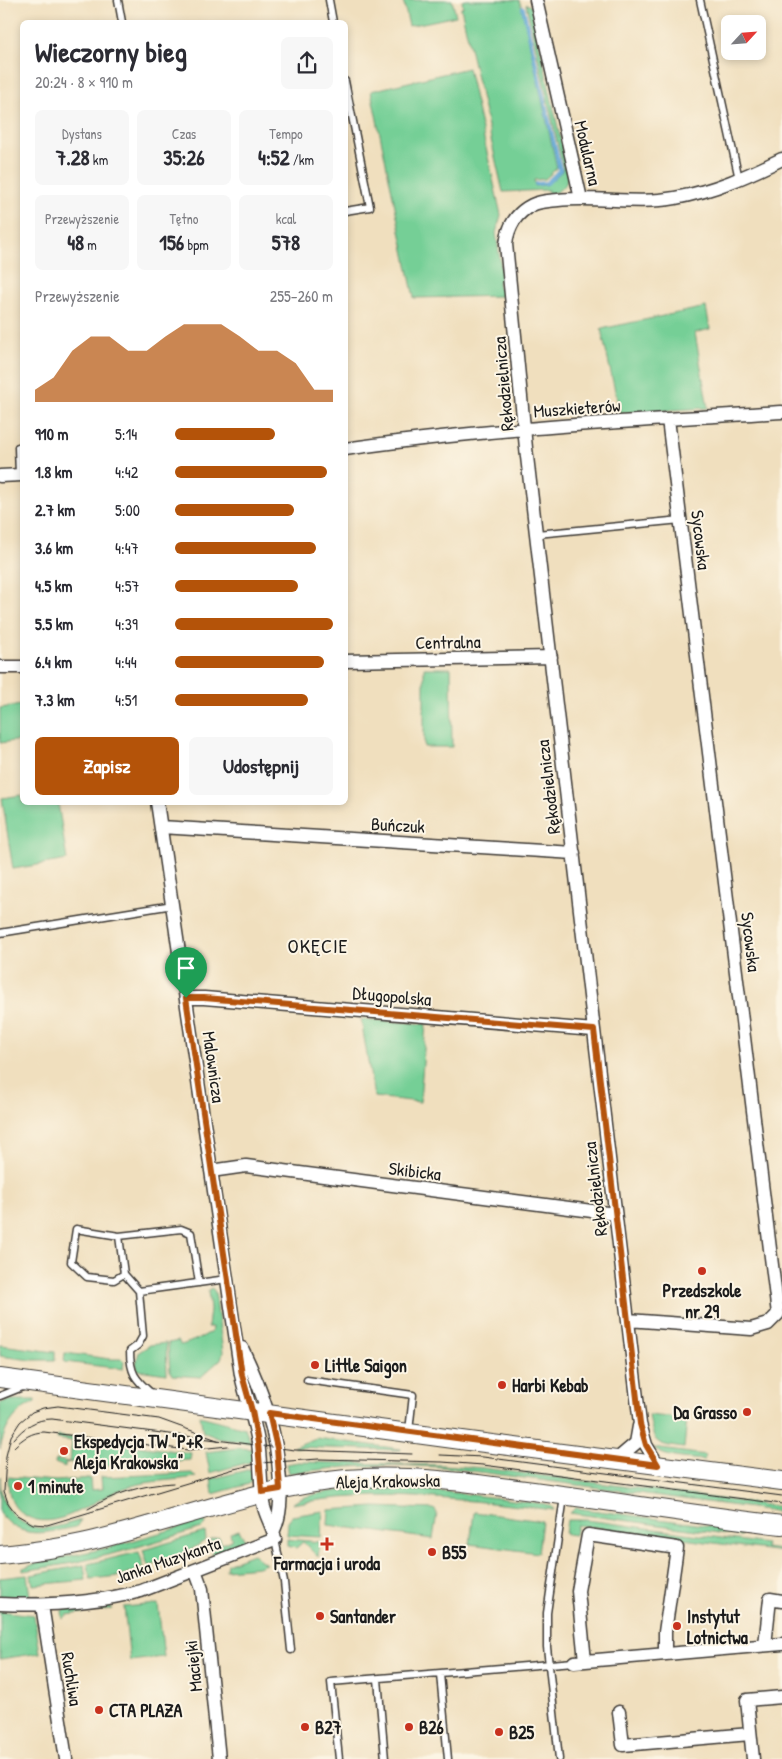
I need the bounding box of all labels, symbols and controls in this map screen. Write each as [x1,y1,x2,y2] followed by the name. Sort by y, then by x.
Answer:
[721,15,766,60] north arrow
[721,15,766,60] map controls
[35,33,187,71] text: Wieczorny bieg
[281,37,333,89] button: share
[35,71,133,93] text: 20:24 · 8 × 910 m
[568,118,608,188] street label: Modularna
[62,124,102,143] text: Dystans
[172,124,196,143] text: Czas
[269,124,303,143] text: Tempo
[56,143,90,172] text: 7.28
[163,143,205,172] text: 35:26
[258,143,289,172] text: 4:52
[90,150,108,169] text: km
[289,150,314,169] text: /km
[45,209,119,228] text: Przewyższenie
[170,209,198,228] text: Tętno
[276,209,296,228] text: kcal
[67,228,84,257] text: 48
[159,228,184,257] text: 156
[272,228,300,257] text: 578
[84,235,97,254] text: m
[184,235,209,254] text: bpm
[35,285,120,307] text: Przewyższenie
[270,285,333,307] text: 255–260 m
[486,336,520,432] street label: Rękodzielnicza
[533,392,621,424] street label: Muszkieterów
[35,423,68,445] text: 910 m
[115,423,137,445] text: 5:14
[35,461,72,483] text: 1.8 km
[115,461,138,483] text: 4:42
[35,499,75,521] text: 2.7 km
[115,499,140,521] text: 5:00
[685,509,717,571] street label: Sycowska
[35,537,73,559] text: 3.6 km
[115,537,139,559] text: 4:47
[35,575,72,597] text: 4.5 km
[115,575,139,597] text: 4:57
[35,613,73,635] text: 5.5 km
[115,613,138,635] text: 4:39
[415,629,481,655] street label: Centralna
[35,651,72,673] text: 6.4 km
[115,651,137,673] text: 4:44
[35,689,75,711] text: 7.3 km
[115,689,137,711] text: 4:51
[35,737,179,795] button: Zapisz
[189,737,333,795] button: Udostępnij
[530,738,566,836] street label: Rękodzielnicza
[370,811,426,839] street label: Buńczuk
[735,911,767,973] street label: Sycowska
[288,932,348,959] district label: OKĘCIE
[165,947,207,998] pin
[172,954,200,982] icon: arrive
[352,980,432,1012] street label: Długopolska
[197,1030,231,1104] street label: Malownicza
[577,1140,613,1238] street label: Rękodzielnicza
[387,1155,443,1187] street label: Skibicka
[696,1265,708,1277] marker: Przedszkole nr 29
[663,1278,742,1324] place label: Przedszkole nr 29
[325,1353,407,1379] place label: Little Saigon
[309,1359,321,1371] marker: Little Saigon
[512,1373,589,1398] place label: Harbi Kebab
[496,1379,508,1391] marker: Harbi Kebab
[674,1400,738,1425] place label: Da Grasso
[741,1406,753,1418] marker: Da Grasso
[74,1429,204,1475] place label: Ekspedycja TW "P+R Aleja Krakowska"
[58,1445,70,1457] marker: Ekspedycja TW "P+R Aleja Krakowska"
[336,1468,440,1494] street label: Aleja Krakowska
[28,1474,84,1499] place label: 1 minute
[12,1480,24,1492] marker: 1 minute
[112,1530,224,1590] street label: Janka Muzykanta
[321,1538,333,1550] marker: Farmacja i uroda
[442,1540,467,1565] place label: B55
[426,1546,438,1558] marker: B55
[273,1551,381,1576] place label: Farmacja i uroda
[330,1604,396,1629] place label: Santander
[687,1604,749,1650] place label: Instytut Lotnictwa
[314,1610,326,1622] marker: Santander
[671,1620,683,1632] marker: Instytut Lotnictwa
[178,1639,208,1693] street label: Maciejki
[55,1650,89,1708] street label: Ruchliwa
[109,1698,182,1723] place label: CTA PLAZA
[93,1704,105,1716] marker: CTA PLAZA
[315,1715,342,1740] place label: B27
[419,1715,444,1740] place label: B26
[509,1720,535,1745] place label: B25
[299,1721,311,1733] marker: B27
[403,1721,415,1733] marker: B26
[493,1726,505,1738] marker: B25

